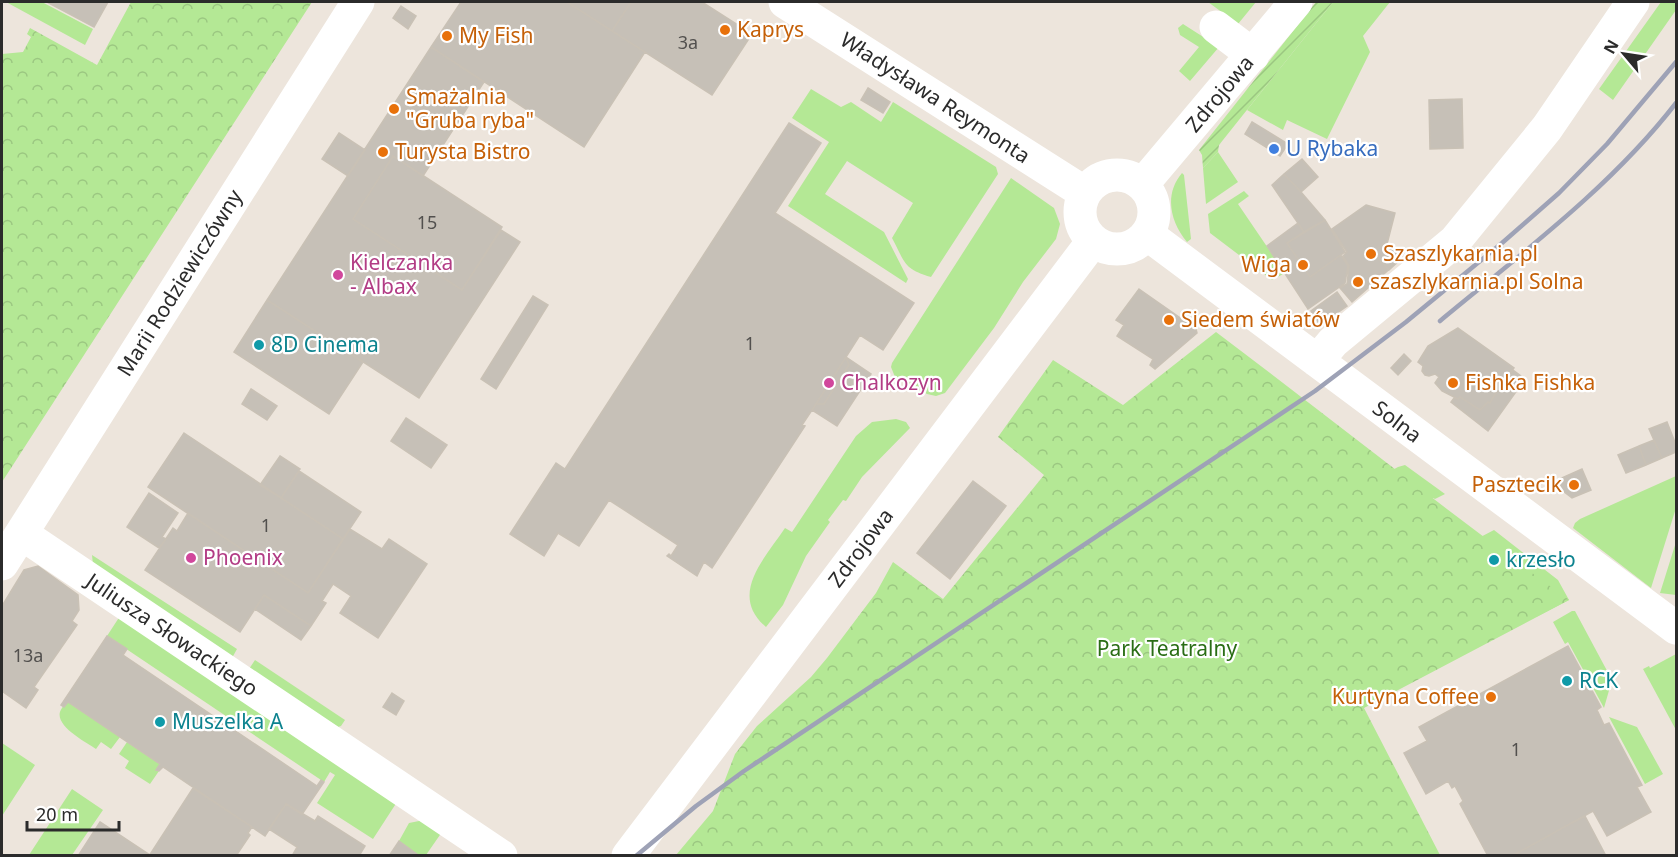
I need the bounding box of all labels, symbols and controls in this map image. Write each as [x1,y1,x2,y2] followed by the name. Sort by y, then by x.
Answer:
[737,15,804,43] place label: Kaprys
[459,21,534,49] place label: My Fish
[718,23,732,37] marker: Kaprys
[1594,24,1654,84] north arrow
[835,25,1036,169] street label: Władysława Reymonta
[440,29,454,43] marker: My Fish
[678,30,698,54] house number: 3a
[1598,36,1624,58] text: N
[1179,49,1259,138] street label: Zdrojowa
[406,82,534,134] place label: Smażalnia "Gruba ryba"
[387,102,401,116] marker: Smażalnia "Gruba ryba"
[1286,134,1378,162] place label: U Rybaka
[395,137,531,165] place label: Turysta Bistro
[1267,142,1281,156] marker: U Rybaka
[376,145,390,159] marker: Turysta Bistro
[110,183,248,381] street label: Marii Rodziewiczówny
[417,210,437,234] house number: 15
[1383,239,1538,267] place label: Szaszlykarnia.pl
[1364,247,1378,261] marker: Szaszlykarnia.pl
[350,248,453,300] place label: Kielczanka - Albax
[1241,250,1291,278] place label: Wiga
[1296,258,1310,272] marker: Wiga
[1370,267,1583,295] place label: szaszlykarnia.pl Solna
[331,268,345,282] marker: Kielczanka - Albax
[1351,275,1365,289] marker: szaszlykarnia.pl Solna
[1181,305,1340,333] place label: Siedem światów
[1162,313,1176,327] marker: Siedem światów
[271,330,379,358] place label: 8D Cinema
[745,331,755,355] house number: 1
[252,338,266,352] marker: 8D Cinema
[841,368,942,396] place label: Chalkozyn
[1465,368,1595,396] place label: Fishka Fishka
[822,376,836,390] marker: Chalkozyn
[1446,376,1460,390] marker: Fishka Fishka
[1367,394,1428,449] street label: Solna
[1471,470,1563,498] place label: Pasztecik
[1567,478,1581,492] marker: Pasztecik
[821,502,899,593] street label: Zdrojowa
[261,513,271,537] house number: 1
[203,543,283,571] place label: Phoenix
[1506,545,1576,573] place label: krzesło
[184,551,198,565] marker: Phoenix
[1487,553,1501,567] marker: krzesło
[80,565,264,702] street label: Juliusza Słowackiego
[1097,634,1237,662] park label: Park Teatralny
[13,643,43,667] house number: 13a
[1579,666,1618,694] place label: RCK
[1560,674,1574,688] marker: RCK
[1332,682,1479,710] place label: Kurtyna Coffee
[1484,690,1498,704] marker: Kurtyna Coffee
[172,707,284,735] place label: Muszelka A
[153,715,167,729] marker: Muszelka A
[1511,737,1521,761] house number: 1
[27,794,118,832] scale bar
[36,802,78,826] text: 20 m

